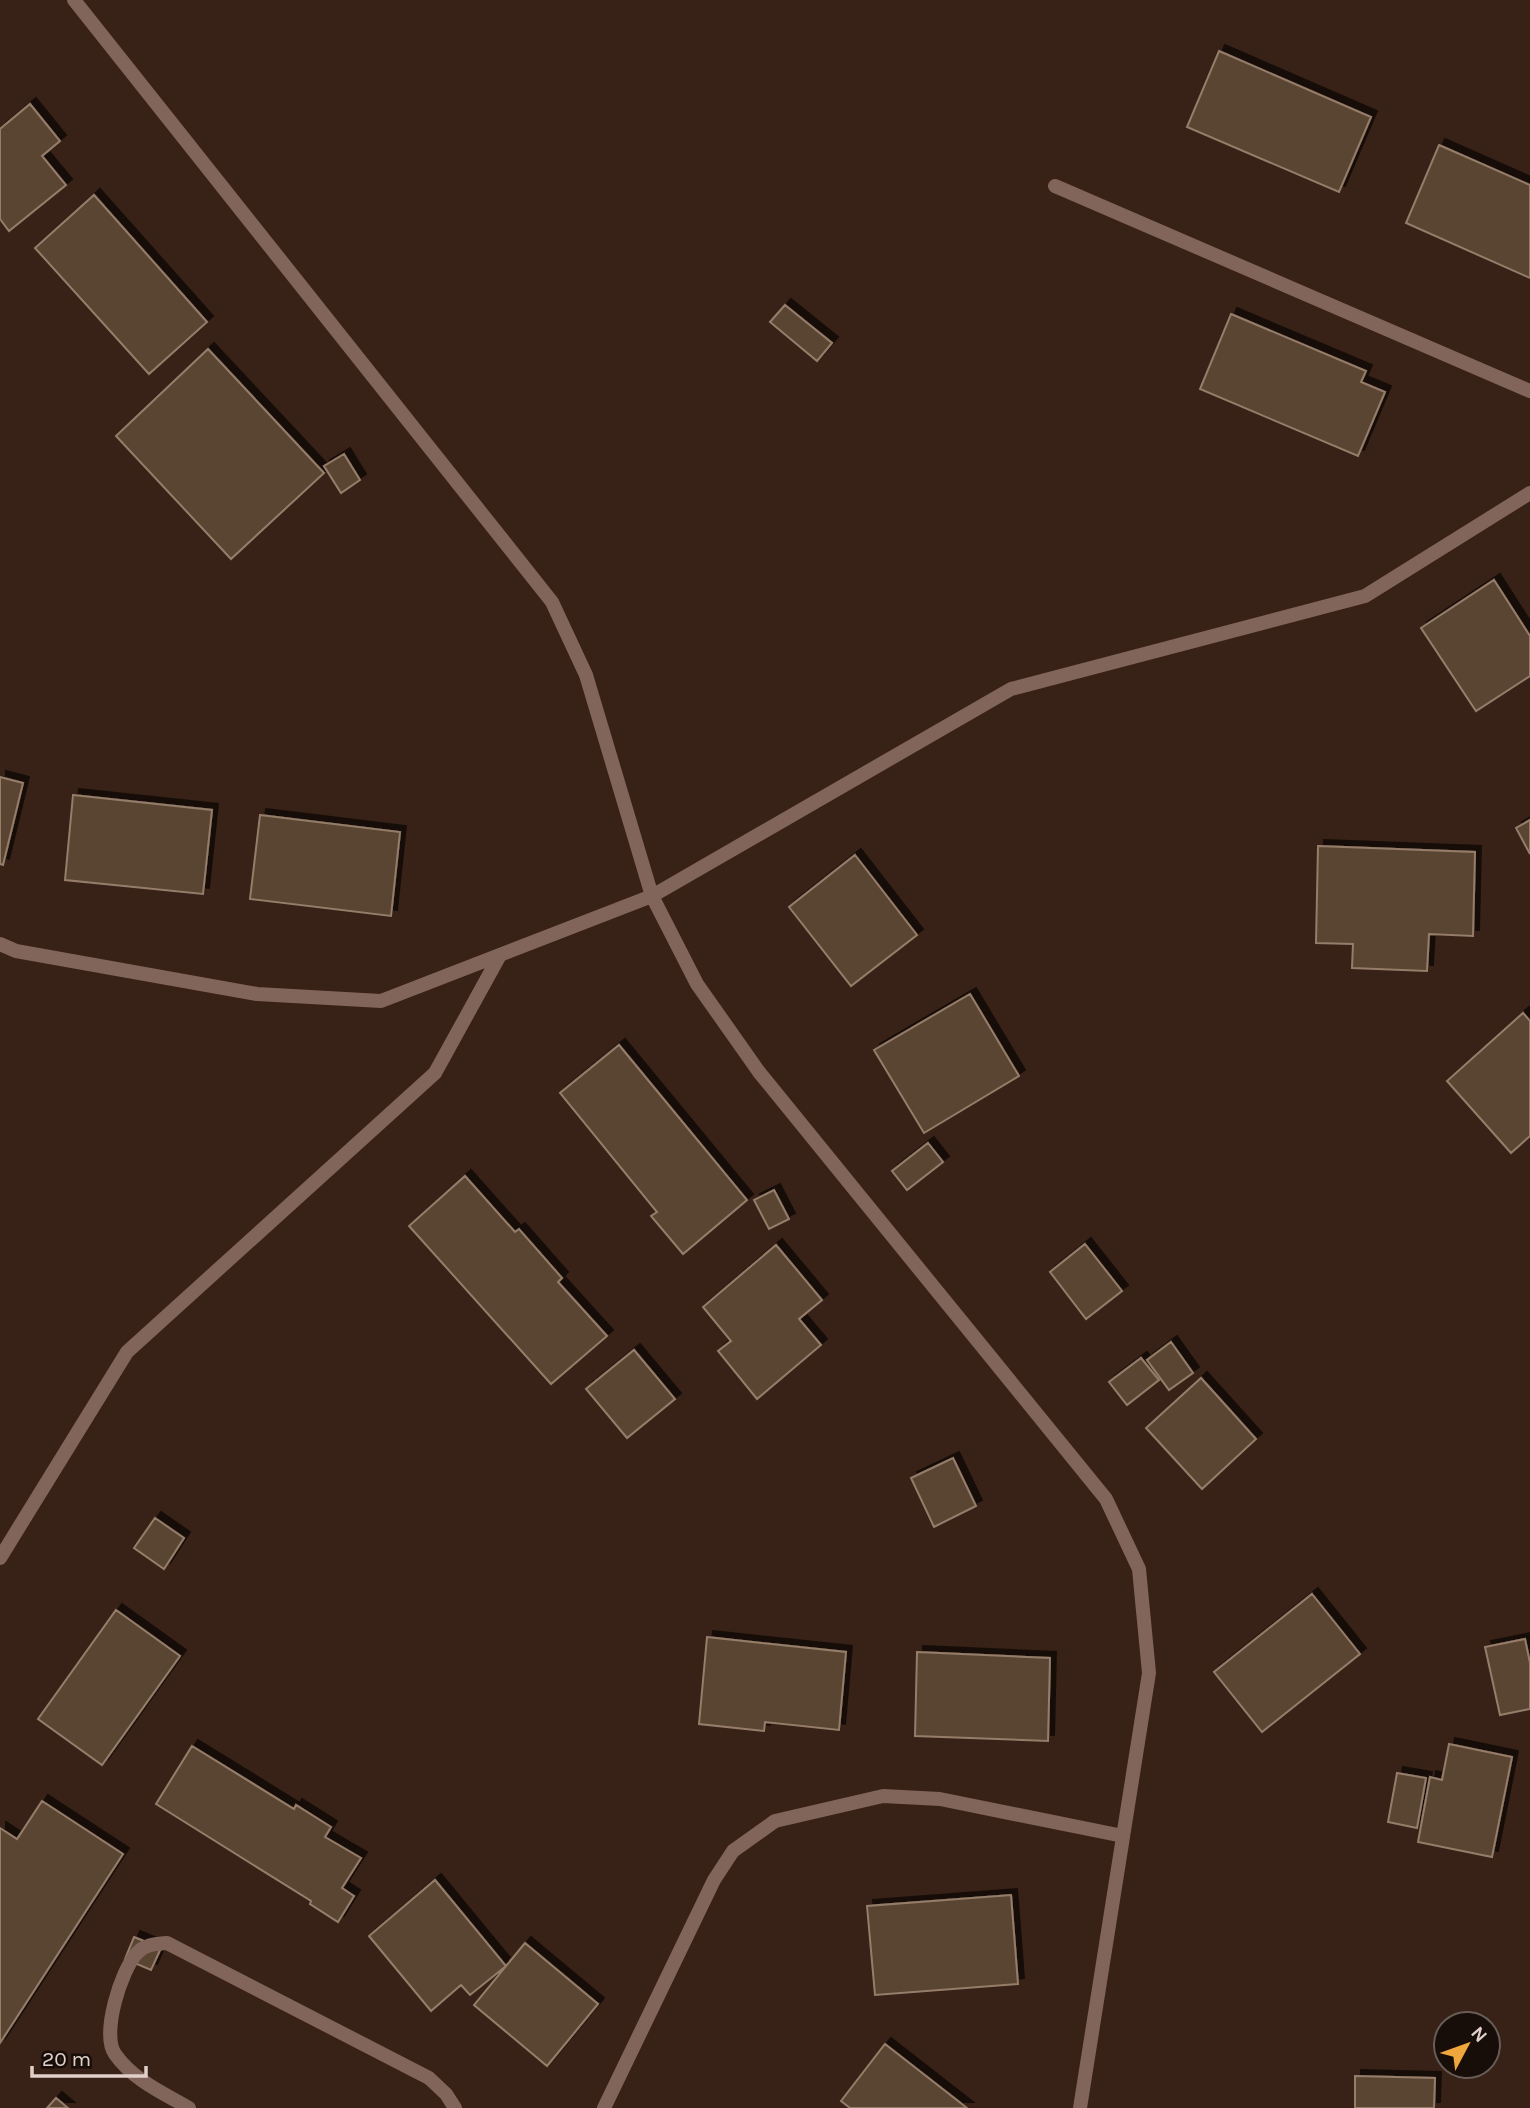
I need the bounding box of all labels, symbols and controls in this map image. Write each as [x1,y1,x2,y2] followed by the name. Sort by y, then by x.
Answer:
[1432,2010,1502,2080] north arrow
[1466,2022,1492,2047] text: N
[32,2035,145,2078] scale bar
[42,2047,91,2071] text: 20 m

